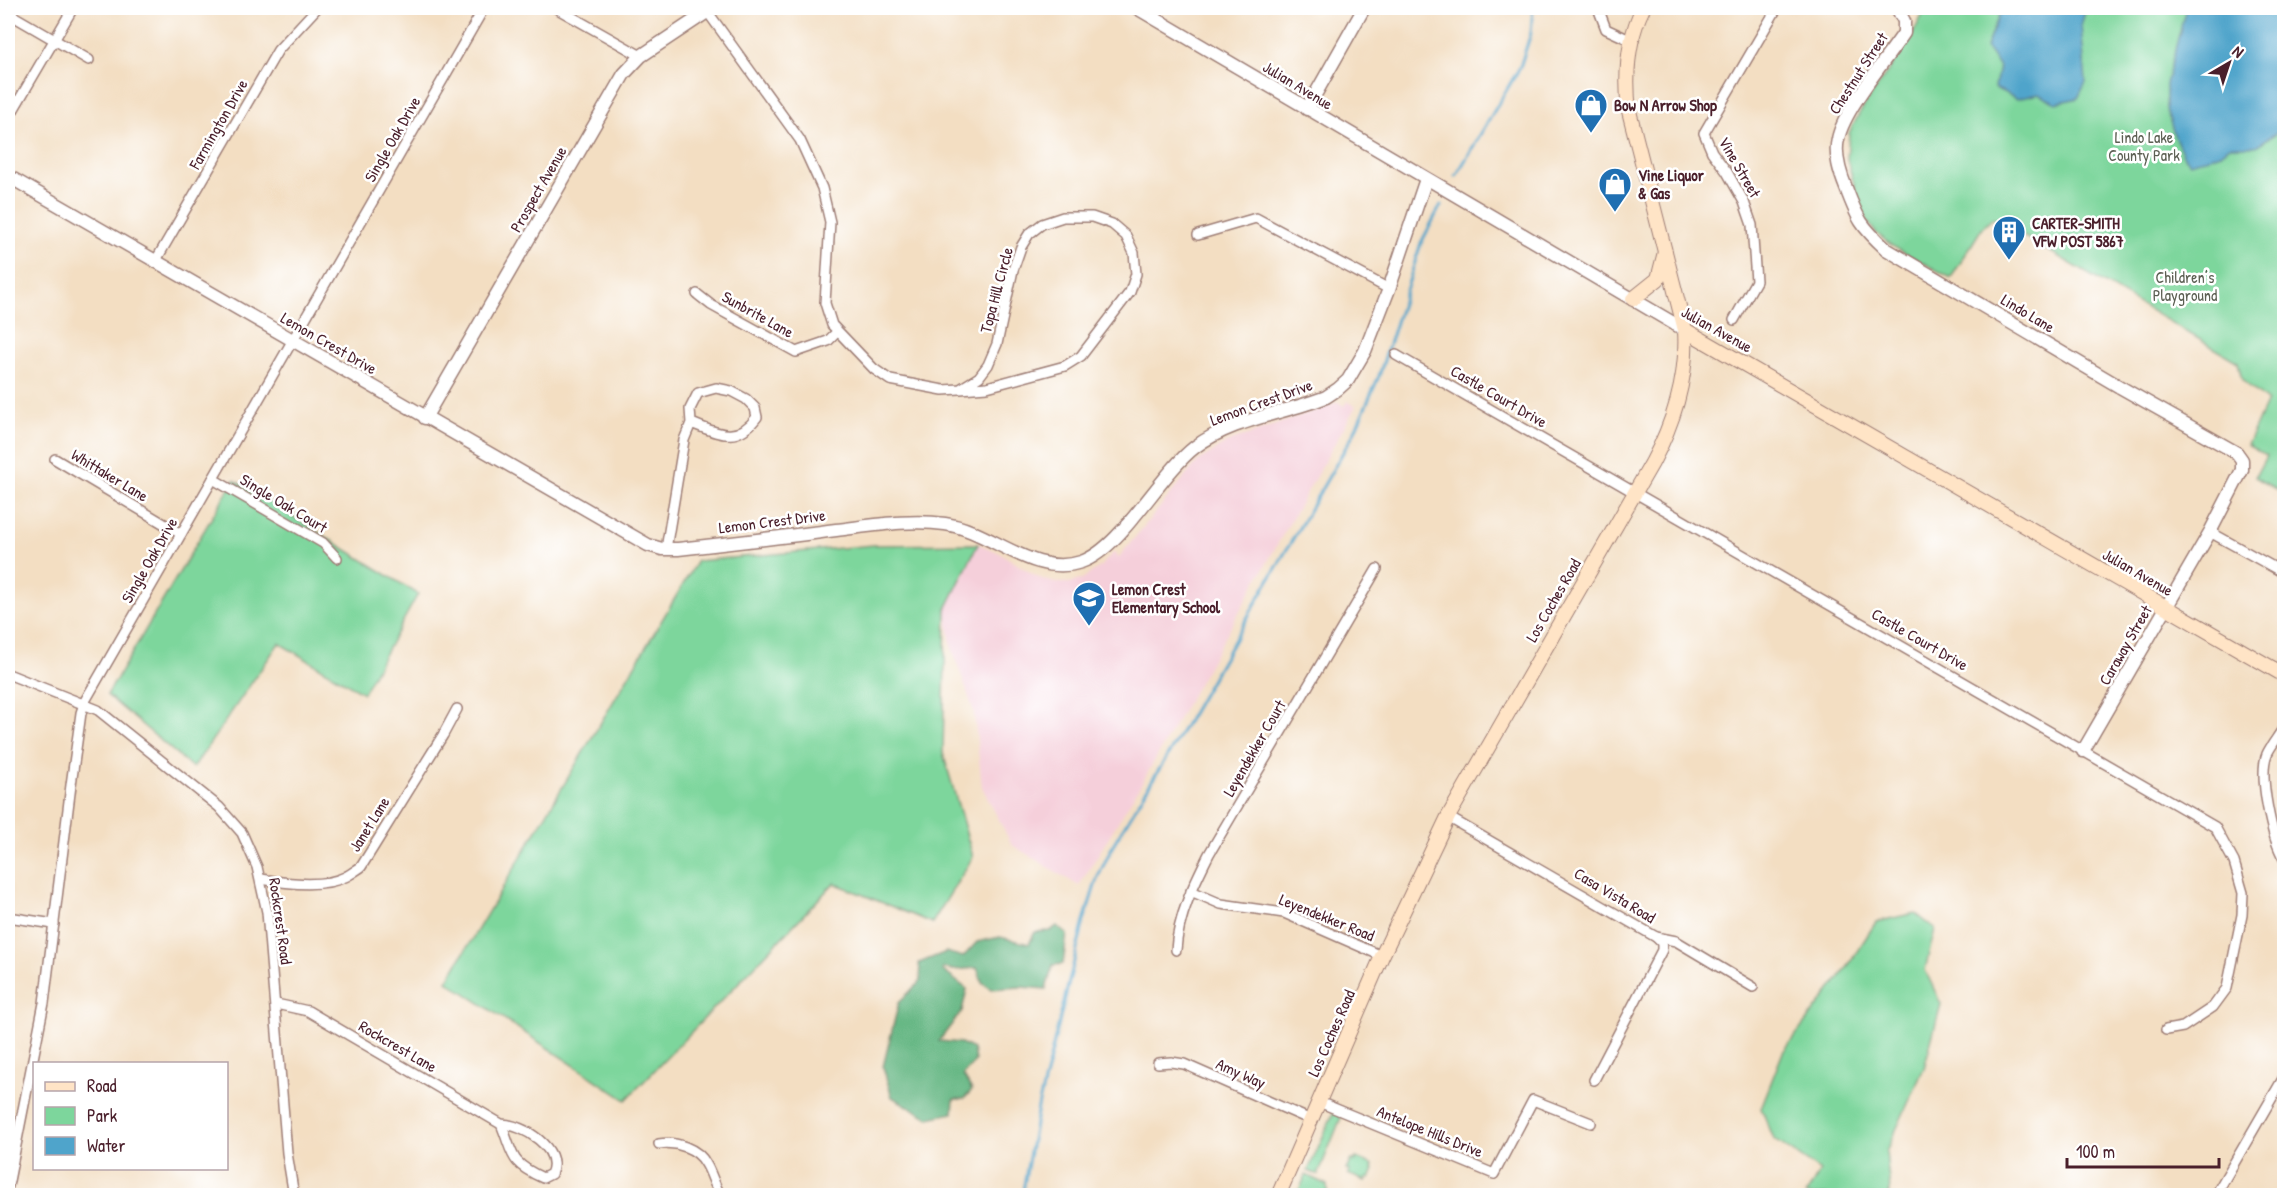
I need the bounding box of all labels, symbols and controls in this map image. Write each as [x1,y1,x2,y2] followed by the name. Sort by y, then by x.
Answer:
[1823,27,1893,118] street label: Chestnut Street
[2199,33,2259,93] north arrow
[2228,40,2249,63] text: N
[1259,56,1338,115] street label: Julian Avenue
[183,75,253,174] street label: Farmington Drive
[1573,87,1609,134] shop icon: Bow N Arrow Shop
[359,92,426,186] street label: Single Oak Drive
[1614,94,1717,117] place label: Bow N Arrow Shop
[2108,126,2180,166] park label: Lindo Lake County Park
[1714,132,1767,202] street label: Vine Street
[505,142,572,236] street label: Prospect Avenue
[1638,164,1705,204] place label: Vine Liquor & Gas
[1597,166,1633,213] shop icon: Vine Liquor & Gas
[2032,212,2124,252] place label: CARTER-SMITH VFW POST 5867
[1991,214,2027,261] building icon: CARTER-SMITH VFW POST 5867
[974,244,1018,335] street label: Topa Hill Circle
[2153,266,2217,306] park label: Children’s Playground
[718,285,798,343] street label: Sunbrite Lane
[1997,288,2059,338] street label: Lindo Lane
[1678,300,1757,358] street label: Julian Avenue
[277,307,382,380] street label: Lemon Crest Drive
[1447,359,1552,433] street label: Castle Court Drive
[1207,373,1316,431] street label: Lemon Crest Drive
[67,443,153,507] street label: Whittaker Lane
[236,468,332,538] street label: Single Oak Court
[717,503,827,538] street label: Lemon Crest Drive
[116,513,183,607] street label: Single Oak Drive
[2099,543,2178,601] street label: Julian Avenue
[1520,554,1586,646] street label: Los Coches Road
[1112,578,1221,619] place label: Lemon Crest Elementary School
[1071,580,1107,627] school or university icon: Lemon Crest Elementary School
[2093,601,2157,689] street label: Caraway Street
[1868,602,1973,676] street label: Castle Court Drive
[1217,695,1291,800] street label: Leyendekker Court
[344,792,395,856] street label: Janet Lane
[1570,862,1660,928] street label: Casa Vista Road
[264,876,298,966] street label: Rockcrest Road
[1276,888,1378,946] street label: Leyendekker Road
[1302,986,1360,1080] street label: Los Coches Road
[355,1015,441,1077] street label: Rockcrest Lane
[1213,1052,1269,1094] street label: Amy Way
[33,1062,228,1170] legend
[87,1073,117,1098] text: Road
[1374,1100,1487,1162] street label: Antelope Hills Drive
[87,1103,118,1128] text: Park
[2067,1131,2218,1169] scale bar
[87,1133,125,1158] text: Water
[2076,1139,2115,1164] text: 100 m

